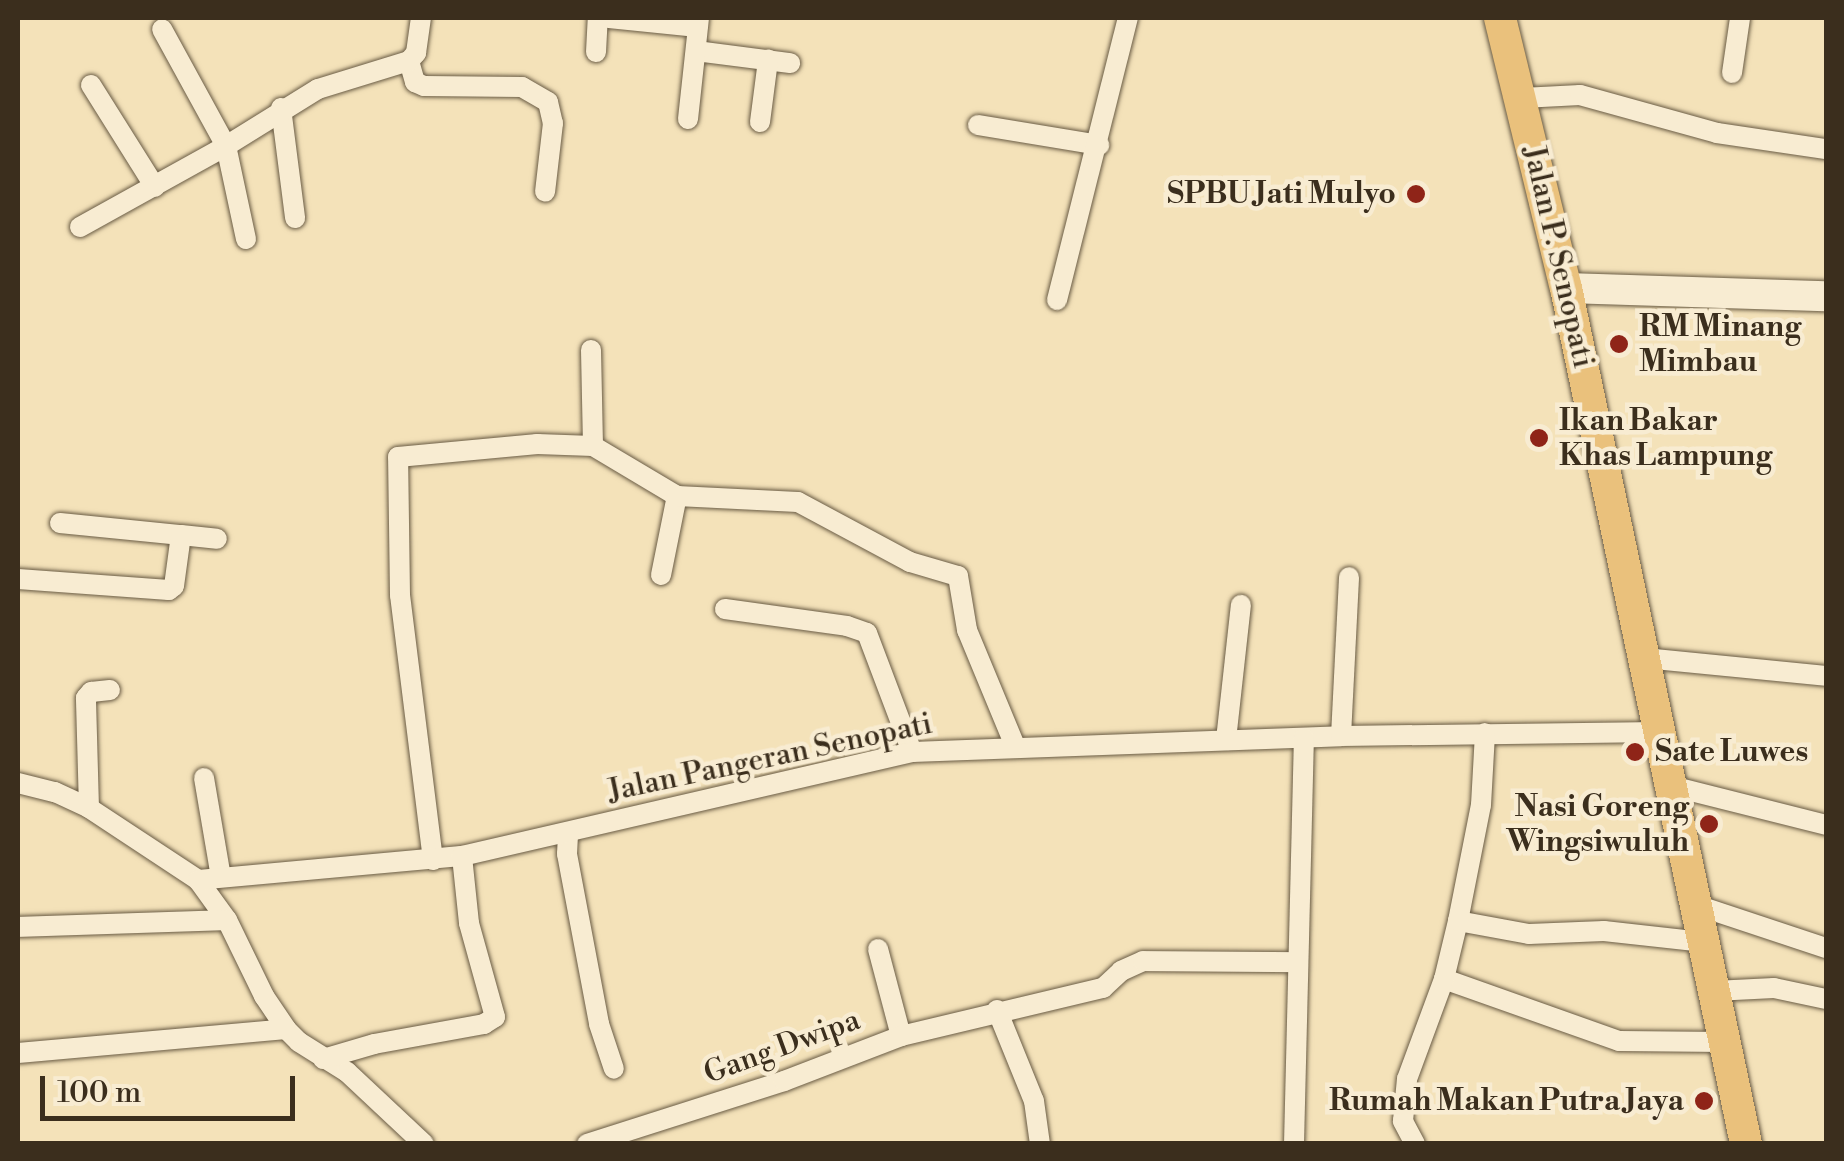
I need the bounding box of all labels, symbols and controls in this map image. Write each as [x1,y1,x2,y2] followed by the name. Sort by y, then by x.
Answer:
[1515,143,1601,371] street label: Jalan P. Senopati
[1167,176,1396,212] place label: SPBU Jati Mulyo
[1405,183,1427,205] marker: SPBU Jati Mulyo
[1639,309,1801,380] place label: RM Minang Mimbau
[1608,333,1630,355] marker: RM Minang Mimbau
[1559,403,1772,474] place label: Ikan Bakar Khas Lampung
[1528,427,1550,449] marker: Ikan Bakar Khas Lampung
[605,706,935,810] street label: Jalan Pangeran Senopati
[1655,734,1808,770] place label: Sate Luwes
[1624,741,1646,763] marker: Sate Luwes
[1506,789,1689,860] place label: Nasi Goreng Wingsiwuluh
[1698,813,1720,835] marker: Nasi Goreng Wingsiwuluh
[699,1002,865,1092] street label: Gang Dwipa
[45,1056,300,1118] scale bar
[57,1074,141,1112] text: 100 m
[1329,1083,1684,1119] place label: Rumah Makan Putra Jaya
[1693,1090,1715,1112] marker: Rumah Makan Putra Jaya

